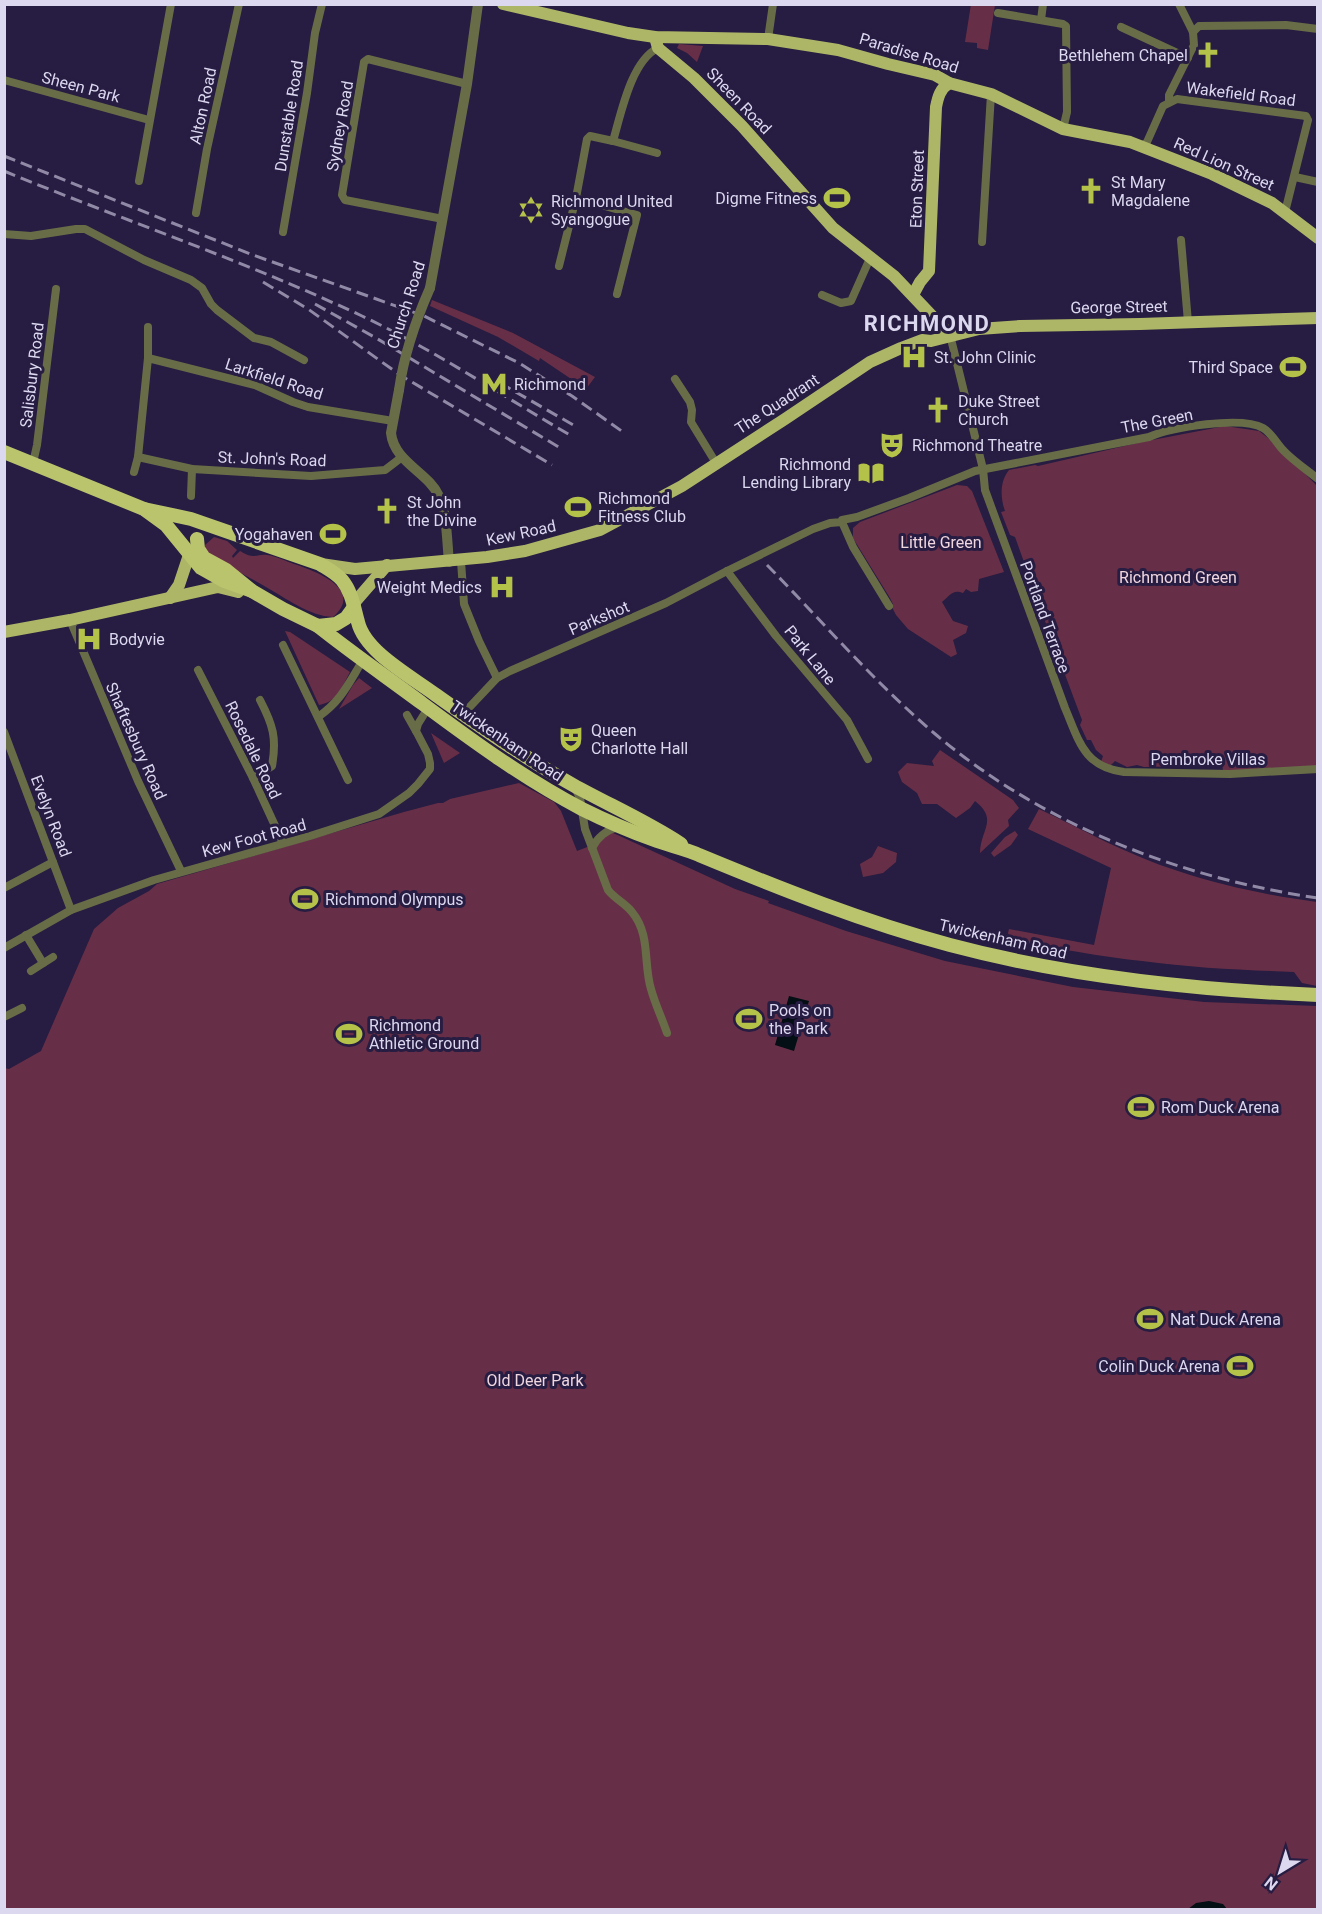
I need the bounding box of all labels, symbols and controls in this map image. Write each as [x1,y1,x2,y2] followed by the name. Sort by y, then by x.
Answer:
[857,29,961,77] street label: Paradise Road
[1193,40,1223,70] church icon: Bethlehem Chapel
[1059,46,1188,65] place label: Bethlehem Chapel
[271,59,307,173] street label: Dunstable Road
[703,64,775,138] street label: Sheen Road
[186,66,220,146] street label: Alton Road
[40,67,123,107] street label: Sheen Park
[1185,78,1297,110] street label: Wakefield Road
[323,79,357,173] street label: Sydney Road
[1171,133,1277,195] street label: Red Lion Street
[906,150,928,228] street label: Eton Street
[1111,173,1190,210] place label: St Mary Magdalene
[1076,176,1106,206] church icon: St Mary Magdalene
[822,183,852,213] sports icon: Digme Fitness
[715,189,817,208] place label: Digme Fitness
[551,192,673,229] place label: Richmond United Syangogue
[516,195,546,225] synagogue icon: Richmond United Syangogue
[383,259,429,351] street label: Church Road
[1070,297,1168,317] street label: George Street
[864,311,990,336] district label: RICHMOND
[16,321,48,429] street label: Salisbury Road
[899,342,929,372] hospital icon: St. John Clinic
[934,348,1036,367] place label: St. John Clinic
[1278,352,1308,382] sports icon: Third Space
[223,354,325,404] street label: Larkfield Road
[1188,358,1273,377] place label: Third Space
[479,369,509,399] metro station icon: Richmond
[731,370,823,438] street label: The Quadrant
[514,375,586,394] place label: Richmond
[958,392,1040,429] place label: Duke Street Church
[923,395,953,425] church icon: Duke Street Church
[1119,405,1195,437] street label: The Green
[877,430,907,460] theatre icon: Richmond Theatre
[912,436,1042,455] place label: Richmond Theatre
[217,448,327,470] street label: St. John's Road
[742,455,851,492] place label: Richmond Lending Library
[856,458,886,488] library icon: Richmond Lending Library
[598,489,686,526] place label: Richmond Fitness Club
[563,492,593,522] sports icon: Richmond Fitness Club
[407,493,477,530] place label: St John the Divine
[372,496,402,526] church icon: St John the Divine
[484,516,558,550] street label: Kew Road
[318,519,348,549] sports icon: Yogahaven
[235,525,313,544] place label: Yogahaven
[900,533,982,552] park label: Little Green
[1016,558,1074,676] street label: Portland Terrace
[1119,568,1237,587] park label: Richmond Green
[487,572,517,602] hospital icon: Weight Medics
[377,578,482,597] place label: Weight Medics
[566,597,632,639] street label: Parkshot
[780,621,840,689] street label: Park Lane
[74,624,104,654] hospital icon: Bodyvie
[109,630,165,649] place label: Bodyvie
[102,680,170,802] street label: Shaftesbury Road
[447,697,567,785] street label: Twickenham Road
[221,698,285,802] street label: Rosedale Road
[591,721,688,758] place label: Queen Charlotte Hall
[556,724,586,754] theatre icon: Queen Charlotte Hall
[1150,750,1266,769] street label: Pembroke Villas
[27,772,75,860] street label: Evelyn Road
[200,815,308,861] street label: Kew Foot Road
[290,884,320,914] sports icon: Richmond Olympus
[325,890,463,909] place label: Richmond Olympus
[937,915,1069,963] street label: Twickenham Road
[769,1001,831,1038] place label: Pools on the Park
[734,1004,764,1034] sports icon: Pools on the Park
[369,1016,479,1053] place label: Richmond Athletic Ground
[334,1019,364,1049] sports icon: Richmond Athletic Ground
[1126,1092,1156,1122] sports icon: Rom Duck Arena
[1161,1098,1280,1117] place label: Rom Duck Arena
[1135,1304,1165,1334] sports icon: Nat Duck Arena
[1170,1310,1281,1329] place label: Nat Duck Arena
[1225,1351,1255,1381] sports icon: Colin Duck Arena
[1098,1357,1220,1376] place label: Colin Duck Arena
[487,1371,584,1390] park label: Old Deer Park
[1250,1842,1310,1902] north arrow
[1261,1872,1281,1894] text: N

